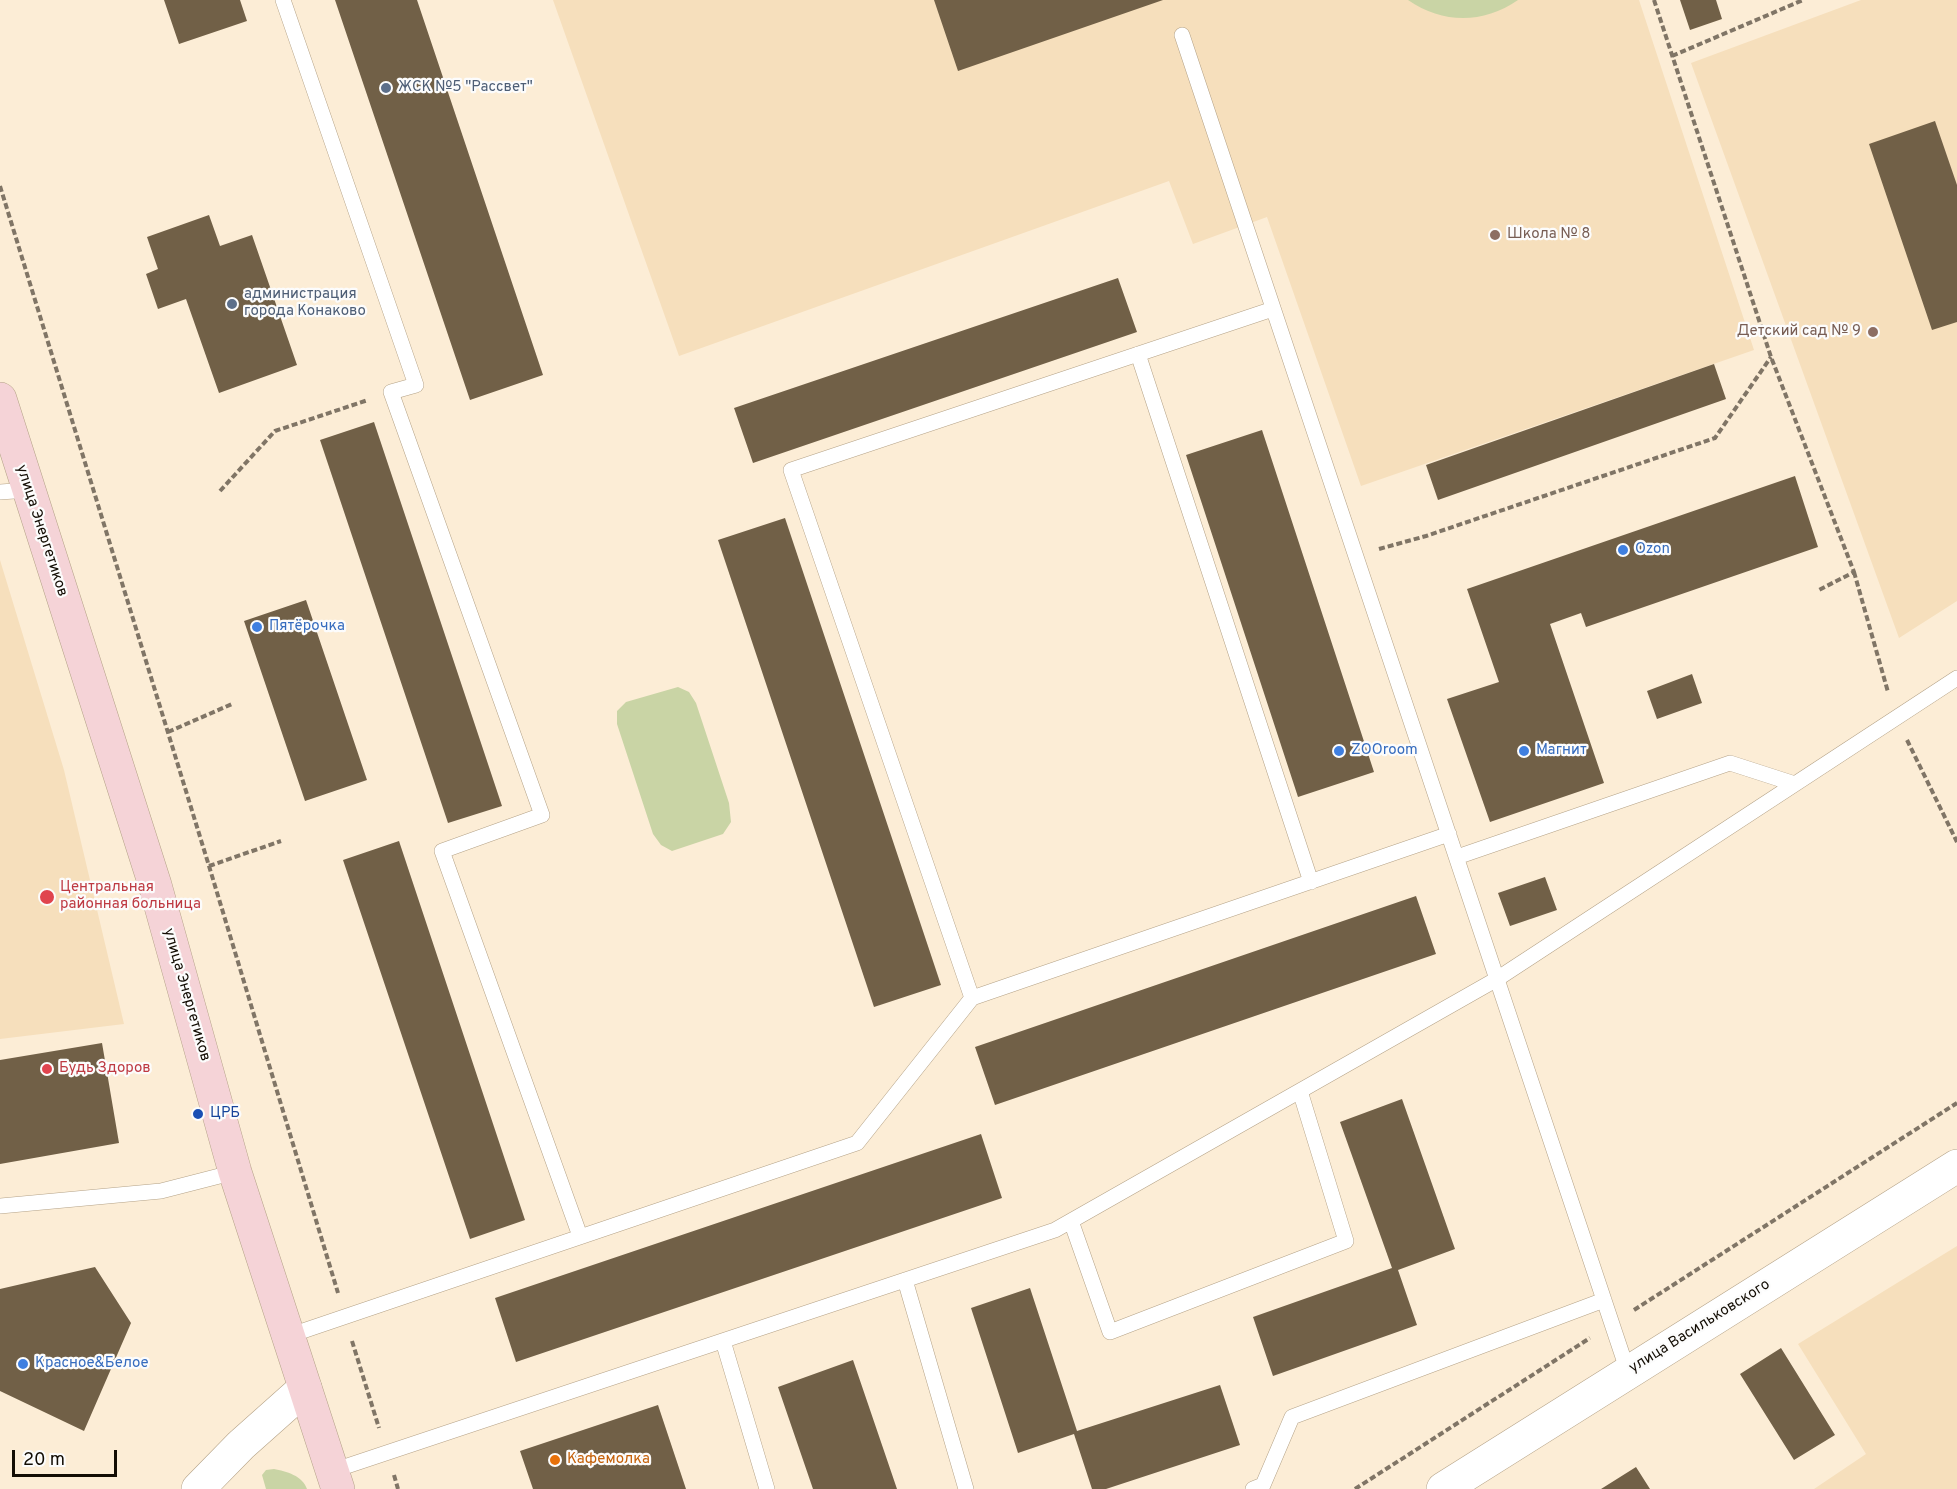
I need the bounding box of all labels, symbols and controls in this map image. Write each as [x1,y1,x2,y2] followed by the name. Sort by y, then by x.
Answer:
[398,79,533,97] place label: ЖСК №5 "Рассвет"
[379,81,393,95] marker: ЖСК №5 "Рассвет"
[1507,226,1590,244] place label: Школа № 8
[1488,228,1502,242] marker: Школа № 8
[244,286,366,321] place label: администрация города Конаково
[225,297,239,311] marker: администрация города Конаково
[1737,323,1861,341] place label: Детский сад № 9
[1866,325,1880,339] marker: Детский сад № 9
[11,463,71,599] street label: улица Энергетиков
[1635,541,1670,559] place label: Ozon
[1616,543,1630,557] marker: Ozon
[269,618,345,636] place label: Пятёрочка
[250,620,264,634] marker: Пятёрочка
[1351,742,1418,760] place label: ZOOroom
[1536,742,1587,760] place label: Магнит
[1332,744,1346,758] marker: ZOOroom
[1517,744,1531,758] marker: Магнит
[60,879,201,914] place label: Центральная районная больница
[38,888,56,906] marker: Центральная районная больница
[158,926,214,1064] street label: улица Энергетиков
[59,1060,151,1078] place label: Будь Здоров
[40,1062,54,1076] marker: Будь Здоров
[210,1105,240,1123] place label: ЦРБ
[191,1107,205,1121] marker: ЦРБ
[1626,1276,1774,1378] street label: улица Васильковского
[35,1355,149,1373] place label: Красное&Белое
[16,1357,30,1371] marker: Красное&Белое
[15,1438,120,1476] scale bar
[23,1449,65,1472] text: 20 m
[567,1451,650,1469] place label: Кафемолка
[548,1453,562,1467] marker: Кафемолка

